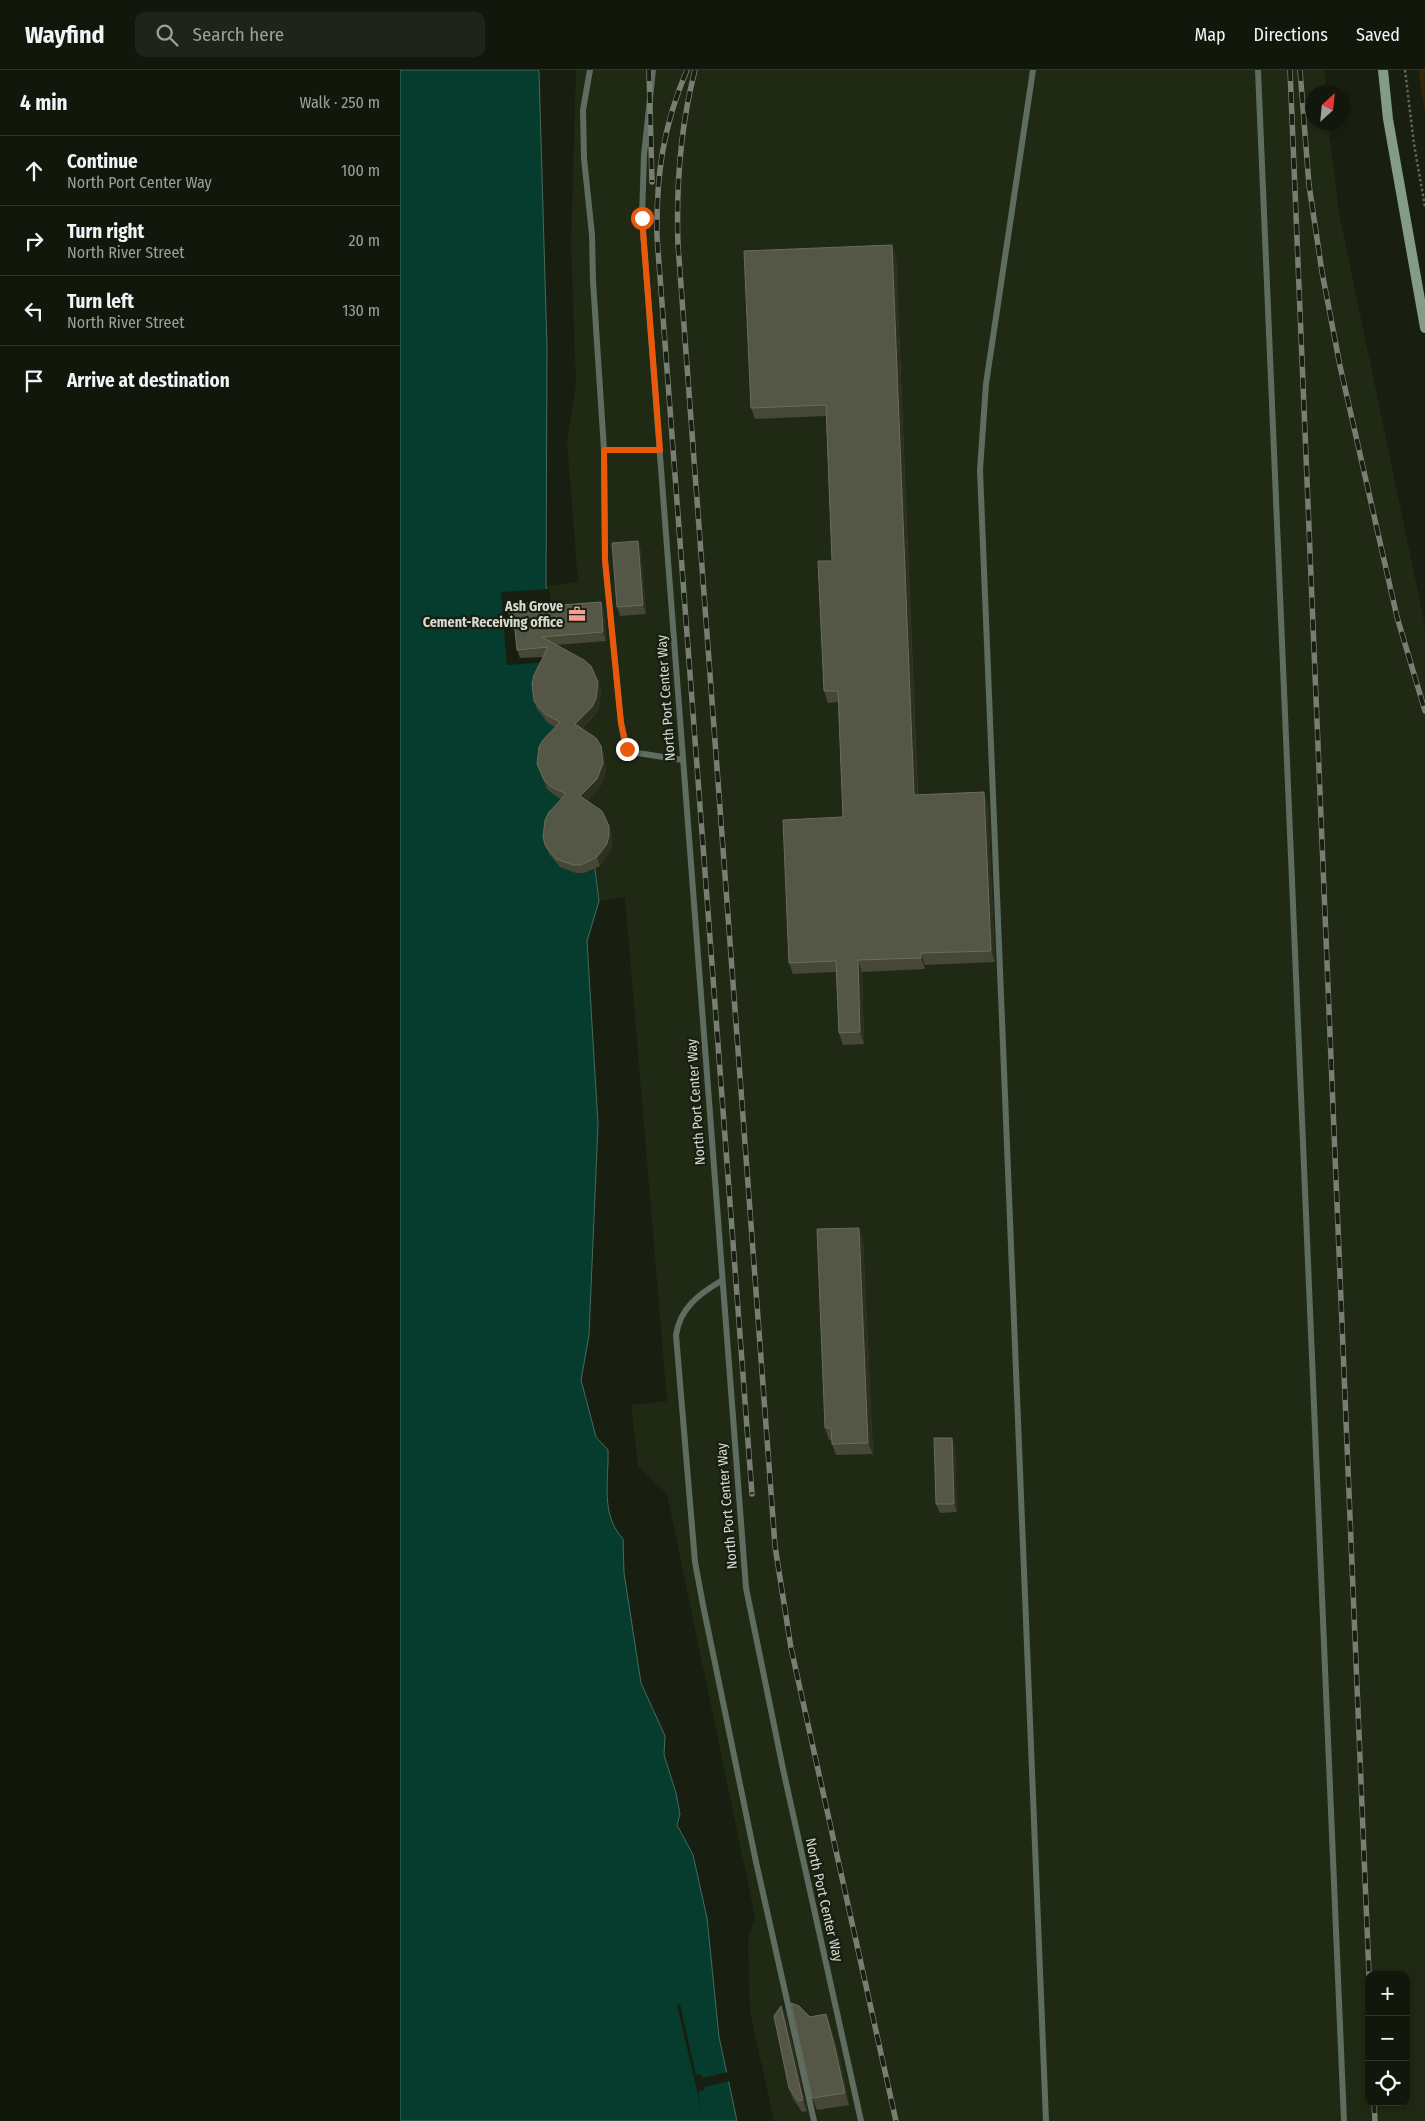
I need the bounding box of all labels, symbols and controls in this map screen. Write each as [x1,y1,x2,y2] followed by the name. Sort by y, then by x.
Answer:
[135,12,485,57] search box
[25,21,105,49] text: Wayfind
[153,21,181,49] icon: search
[193,23,284,46] text: Search here
[1194,24,1226,46] text: Map
[1254,24,1328,46] text: Directions
[1356,24,1400,46] text: Saved
[1305,85,1350,130] north arrow
[20,90,68,116] text: 4 min
[299,93,380,112] text: Walk · 250 m
[67,150,138,173] text: Continue
[20,157,48,185] icon: ahead
[341,161,380,180] text: 100 m
[67,173,212,192] text: North Port Center Way
[631,207,654,230] route start
[67,220,144,243] text: Turn right
[20,227,48,255] icon: right
[349,231,380,250] text: 20 m
[67,243,185,262] text: North River Street
[67,290,134,313] text: Turn left
[20,297,48,325] icon: left
[342,301,380,320] text: 130 m
[67,313,185,332] text: North River Street
[20,367,48,395] icon: arrive
[67,369,230,392] text: Arrive at destination
[423,598,563,631] place label: Ash Grove Cement-Receiving office
[567,604,587,624] office icon: Ash Grove Cement-Receiving office
[653,634,679,762] street label: North Port Center Way
[616,738,639,761] route end
[683,1038,709,1166] street label: North Port Center Way
[713,1441,741,1570] street label: North Port Center Way
[801,1836,847,1964] street label: North Port Center Way
[1365,1971,1410,2106] map controls
[1365,1971,1410,2016] button: +
[1365,2016,1410,2061] button: −
[1365,2061,1410,2106] button: locate

